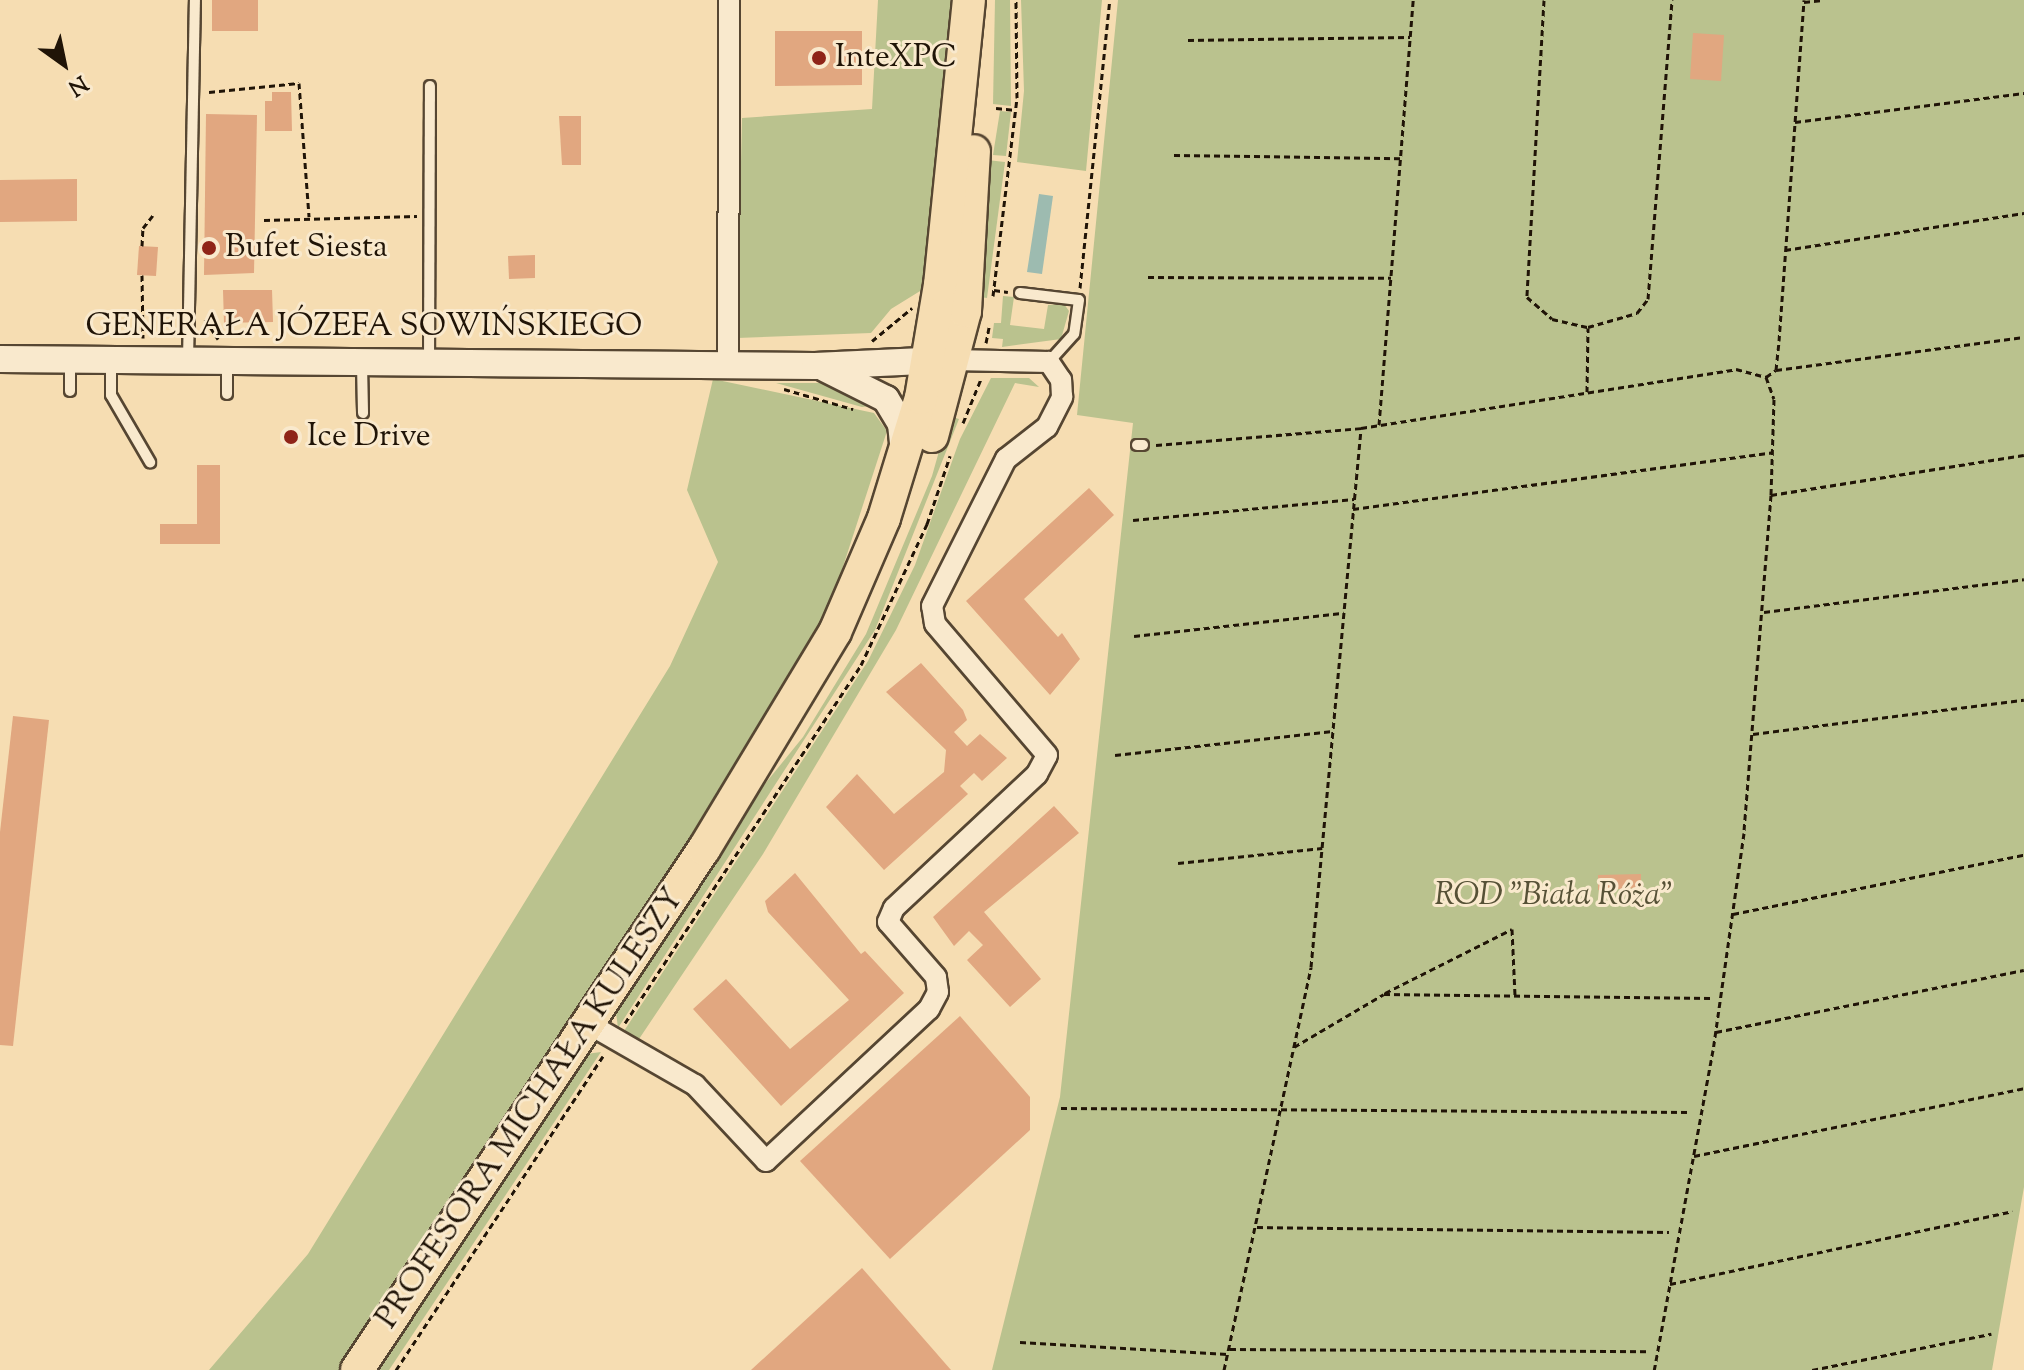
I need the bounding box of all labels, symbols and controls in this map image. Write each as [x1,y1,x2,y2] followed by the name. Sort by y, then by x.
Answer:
[24,24,104,104] north arrow
[835,39,957,77] place label: InteXPC
[810,49,828,67] marker: InteXPC
[61,66,93,102] text: N
[225,229,388,267] place label: Bufet Siesta
[200,239,218,257] marker: Bufet Siesta
[86,308,642,346] street label: GENERAŁA JÓZEFA SOWIŃSKIEGO
[307,418,431,456] place label: Ice Drive
[282,428,300,446] marker: Ice Drive
[1435,877,1673,915] park label: ROD "Biała Róża"
[369,882,693,1336] street label: PROFESORA MICHAŁA KULESZY

